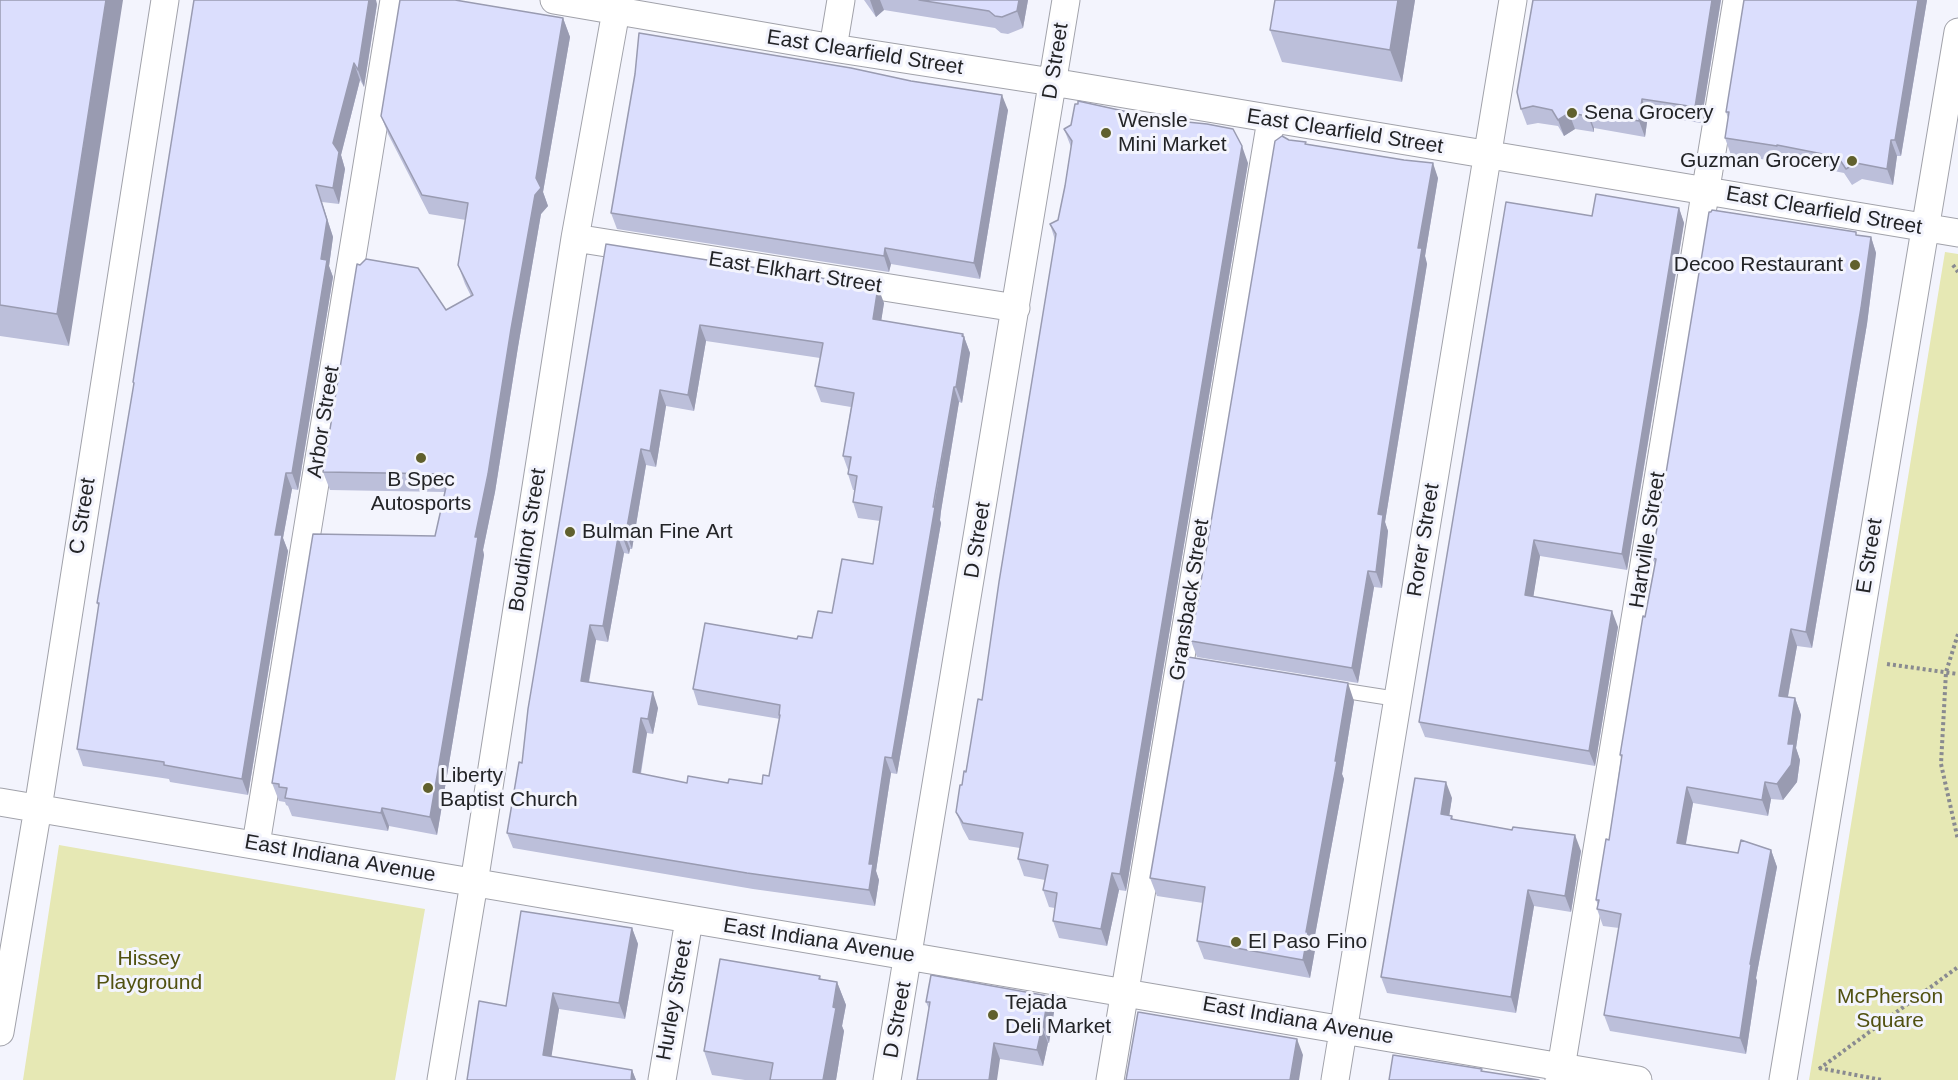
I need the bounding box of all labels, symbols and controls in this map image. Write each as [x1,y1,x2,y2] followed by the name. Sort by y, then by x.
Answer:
[1038,21,1074,101] street label: D Street
[765,25,965,81] street label: East Clearfield Street
[1584,100,1714,126] place label: Sena Grocery
[1245,104,1445,160] street label: East Clearfield Street
[1565,106,1579,120] marker: Sena Grocery
[1118,108,1227,158] place label: Wensle Mini Market
[1099,126,1113,140] marker: Wensle Mini Market
[1680,148,1840,174] place label: Guzman Grocery
[1845,154,1859,168] marker: Guzman Grocery
[1724,181,1924,241] street label: East Clearfield Street
[707,247,883,299] street label: East Elkhart Street
[1674,252,1843,278] place label: Decoo Restaurant
[1848,258,1862,272] marker: Decoo Restaurant
[303,364,345,480] street label: Arbor Street
[414,451,428,465] marker: B Spec Autosports
[371,467,471,517] place label: B Spec Autosports
[504,467,552,613] street label: Boudinot Street
[1625,470,1671,610] street label: Hartville Street
[65,476,101,556] street label: C Street
[1403,482,1445,598] street label: Rorer Street
[960,500,996,580] street label: D Street
[1165,517,1215,683] street label: Gransback Street
[1852,517,1888,595] street label: E Street
[582,519,733,545] place label: Bulman Fine Art
[563,525,577,539] marker: Bulman Fine Art
[440,763,578,813] place label: Liberty Baptist Church
[421,781,435,795] marker: Liberty Baptist Church
[243,830,437,888] street label: East Indiana Avenue
[722,913,916,969] street label: East Indiana Avenue
[1248,929,1367,955] place label: El Paso Fino
[1229,935,1243,949] marker: El Paso Fino
[652,937,698,1063] street label: Hurley Street
[96,946,202,996] park label: Hissey Playground
[879,980,917,1060] street label: D Street
[1837,984,1943,1034] park label: McPherson Square
[1005,990,1111,1040] place label: Tejada Deli Market
[1201,992,1395,1050] street label: East Indiana Avenue
[986,1008,1000,1022] marker: Tejada Deli Market

